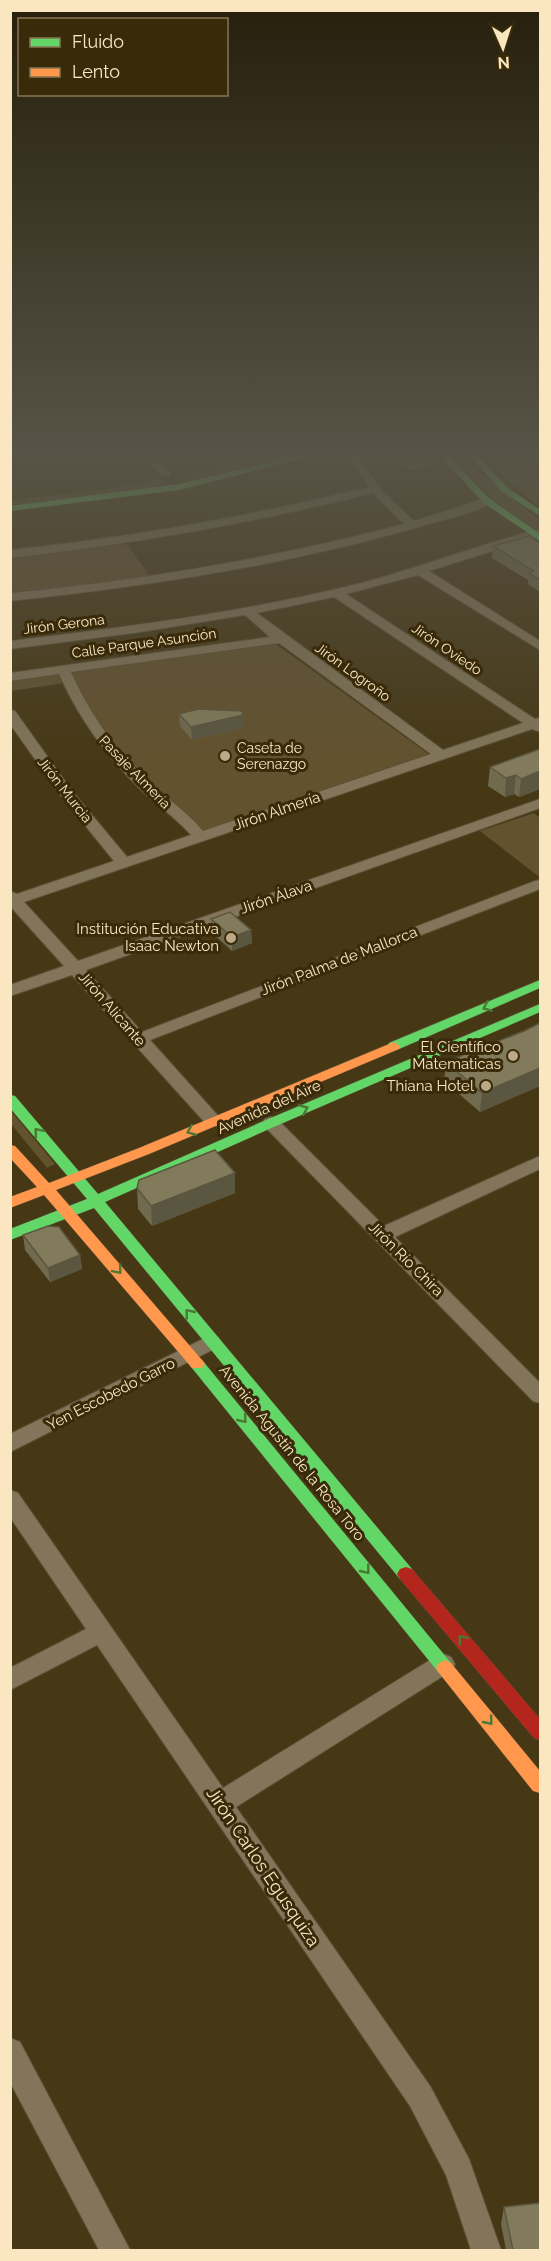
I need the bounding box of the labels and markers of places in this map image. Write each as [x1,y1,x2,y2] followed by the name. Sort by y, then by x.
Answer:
[237,740,306,772] place label: Caseta de Serenazgo
[218,749,232,763] marker: Caseta de Serenazgo
[76,920,219,955] place label: Institución Educativa Isaac Newton
[224,931,238,945] marker: Institución Educativa Isaac Newton
[412,1038,501,1073] place label: El Científico Matematicas
[506,1049,520,1063] marker: El Científico Matematicas
[386,1077,475,1095] place label: Thiana Hotel
[479,1079,493,1093] marker: Thiana Hotel

